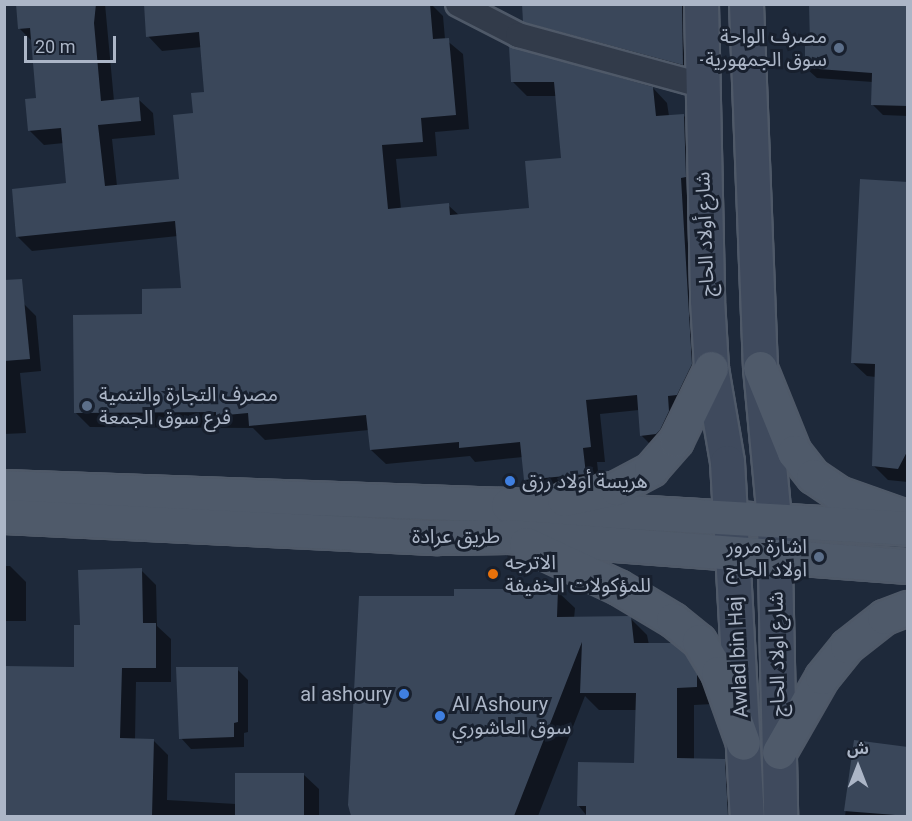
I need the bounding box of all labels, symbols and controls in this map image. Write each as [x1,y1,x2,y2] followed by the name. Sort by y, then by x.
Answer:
[27,24,118,62] scale bar
[700,24,827,71] place label: مصرف الواحة -سوق الجمهورية
[35,36,75,57] text: 20 m
[832,41,846,55] marker: مصرف الواحة -سوق الجمهورية
[691,171,719,297] street label: شارع أولاد الحاج
[99,382,278,429] place label: مصرف التجارة والتنمية فرع سوق الجمعة
[80,399,94,413] marker: مصرف التجارة والتنمية فرع سوق الجمعة
[522,469,648,493] place label: هريسة أولاد رزق
[503,474,517,488] marker: هريسة أولاد رزق
[412,524,500,548] street label: طريق عرادة
[726,534,807,581] place label: اشارة مرور اولاد الحاج
[505,550,651,597] place label: الاترجه للمؤكولات الخفيفة
[812,550,826,564] marker: اشارة مرور اولاد الحاج
[486,567,500,581] marker: الاترجه للمؤكولات الخفيفة
[764,591,790,717] street label: شارع اولاد الحاج
[723,596,753,718] street label: Awlad bin Haj
[300,682,392,706] place label: al ashoury
[397,687,411,701] marker: al ashoury
[452,692,571,739] place label: Al Ashoury سوق العاشوري
[433,709,447,723] marker: Al Ashoury سوق العاشوري
[828,737,888,797] north arrow
[847,739,869,758] text: ش

